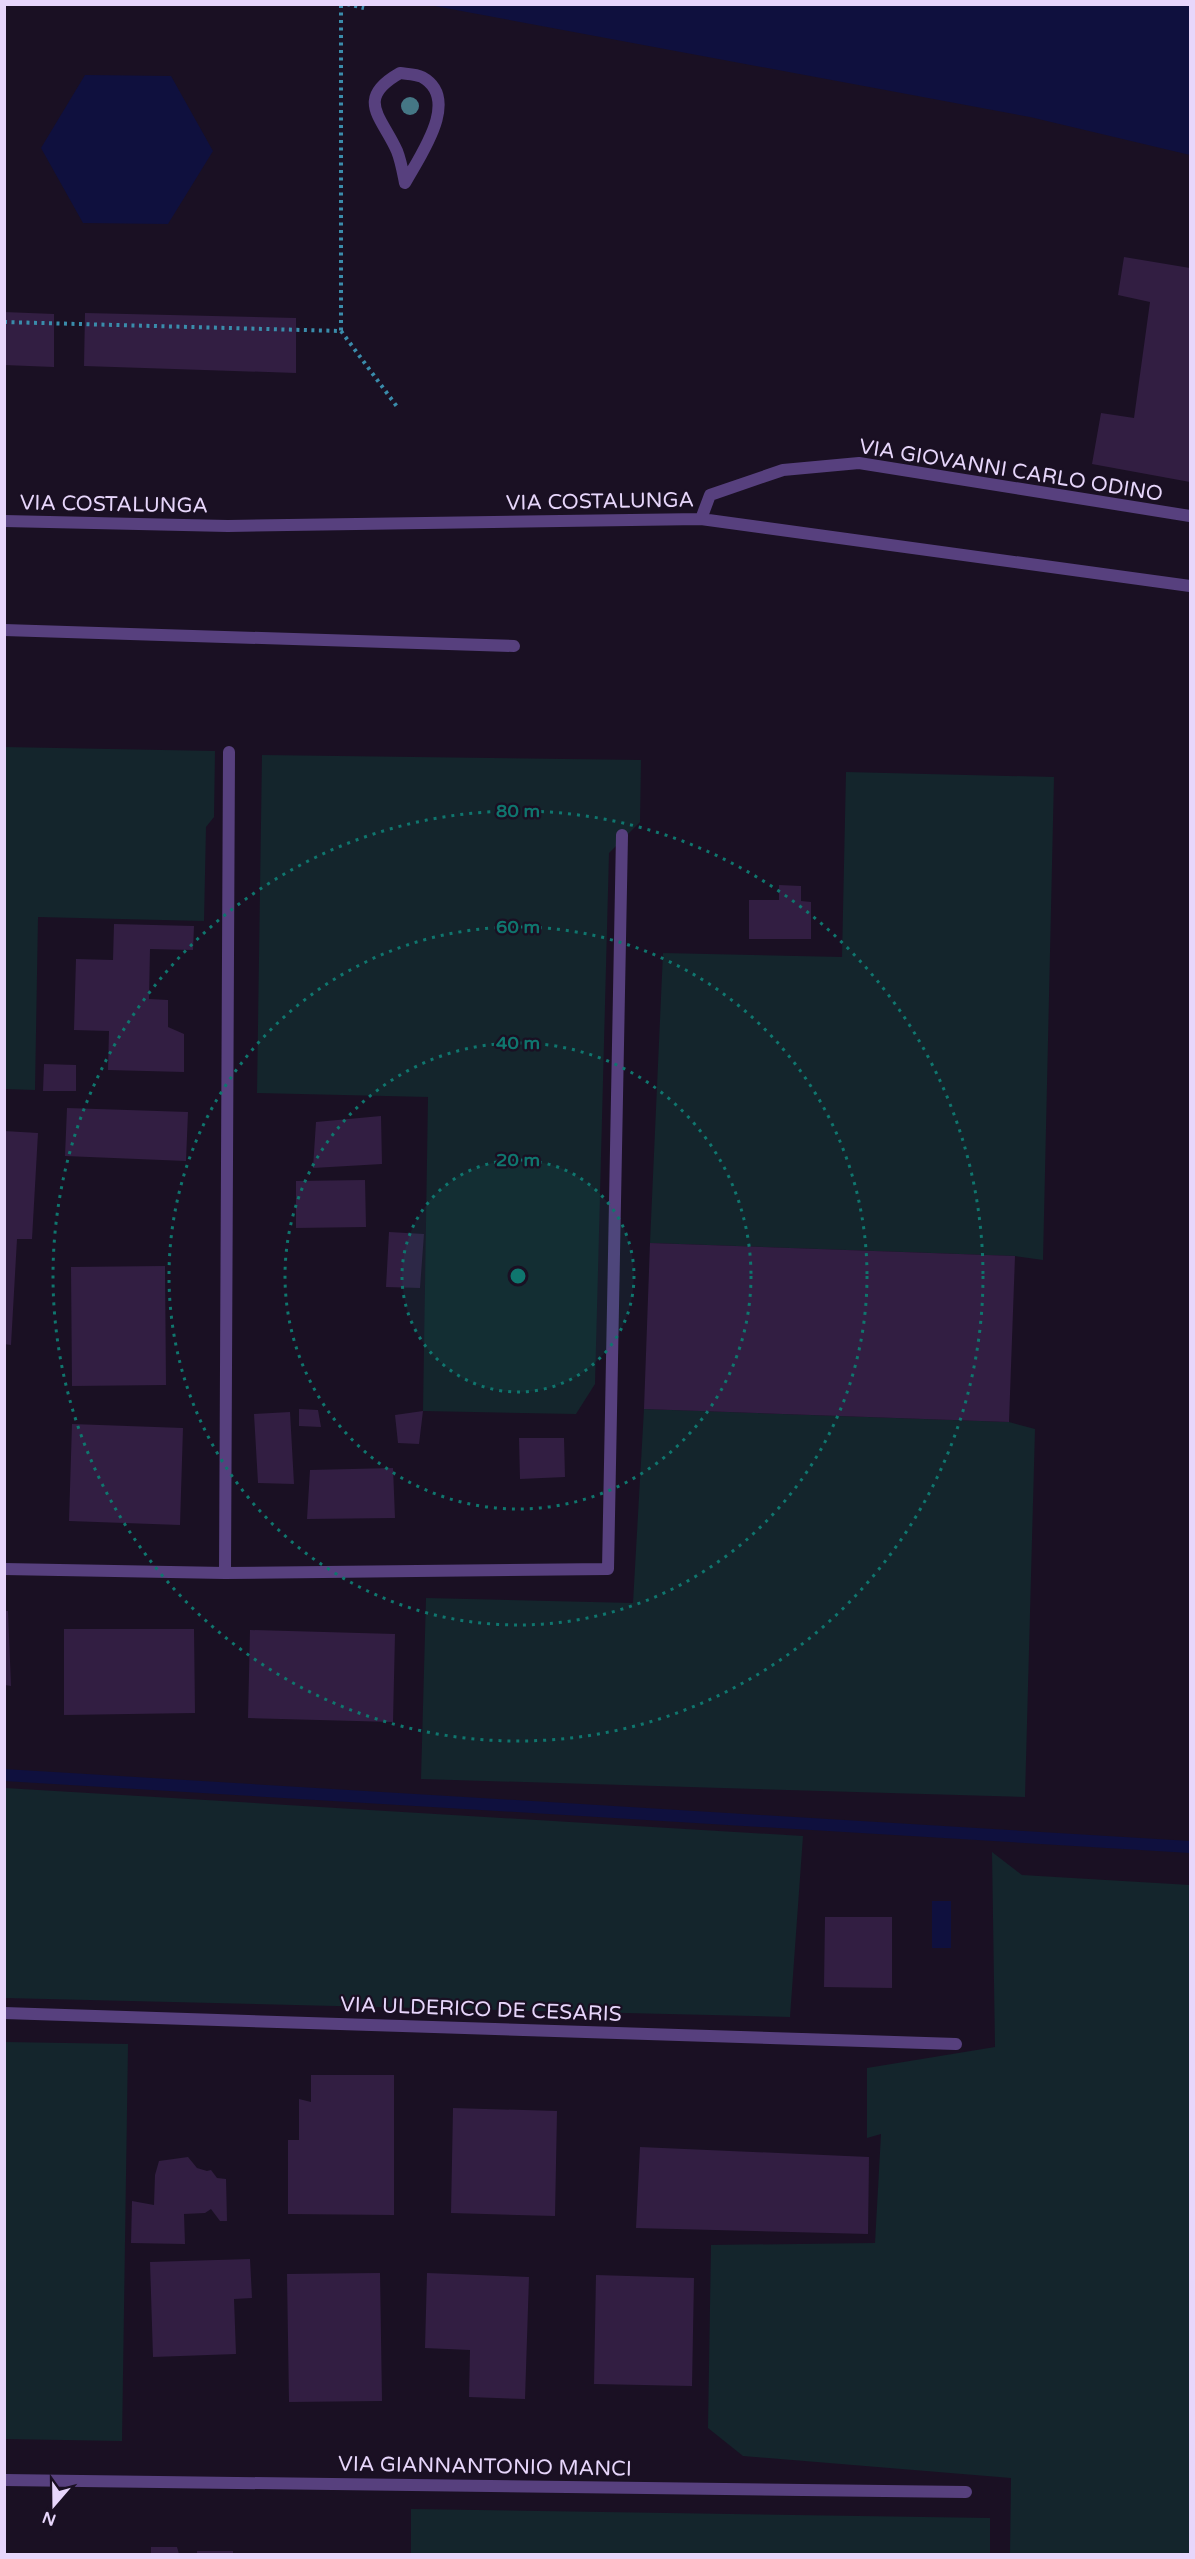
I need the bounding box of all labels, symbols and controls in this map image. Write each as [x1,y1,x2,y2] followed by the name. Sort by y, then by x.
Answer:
[857,434,1165,507] street label: VIA GIOVANNI CARLO ODINO
[506,487,694,516] street label: VIA COSTALUNGA
[20,490,208,519] street label: VIA COSTALUNGA
[496,800,540,822] text: 80 m
[496,916,540,938] text: 60 m
[496,1032,540,1054] text: 40 m
[496,1149,540,1171] text: 20 m
[508,1266,528,1286] centre of rings
[340,1992,622,2027] street label: VIA ULDERICO DE CESARIS
[338,2451,632,2482] street label: VIA GIANNANTONIO MANCI
[24,2475,84,2535] north arrow
[40,2507,59,2530] text: N

